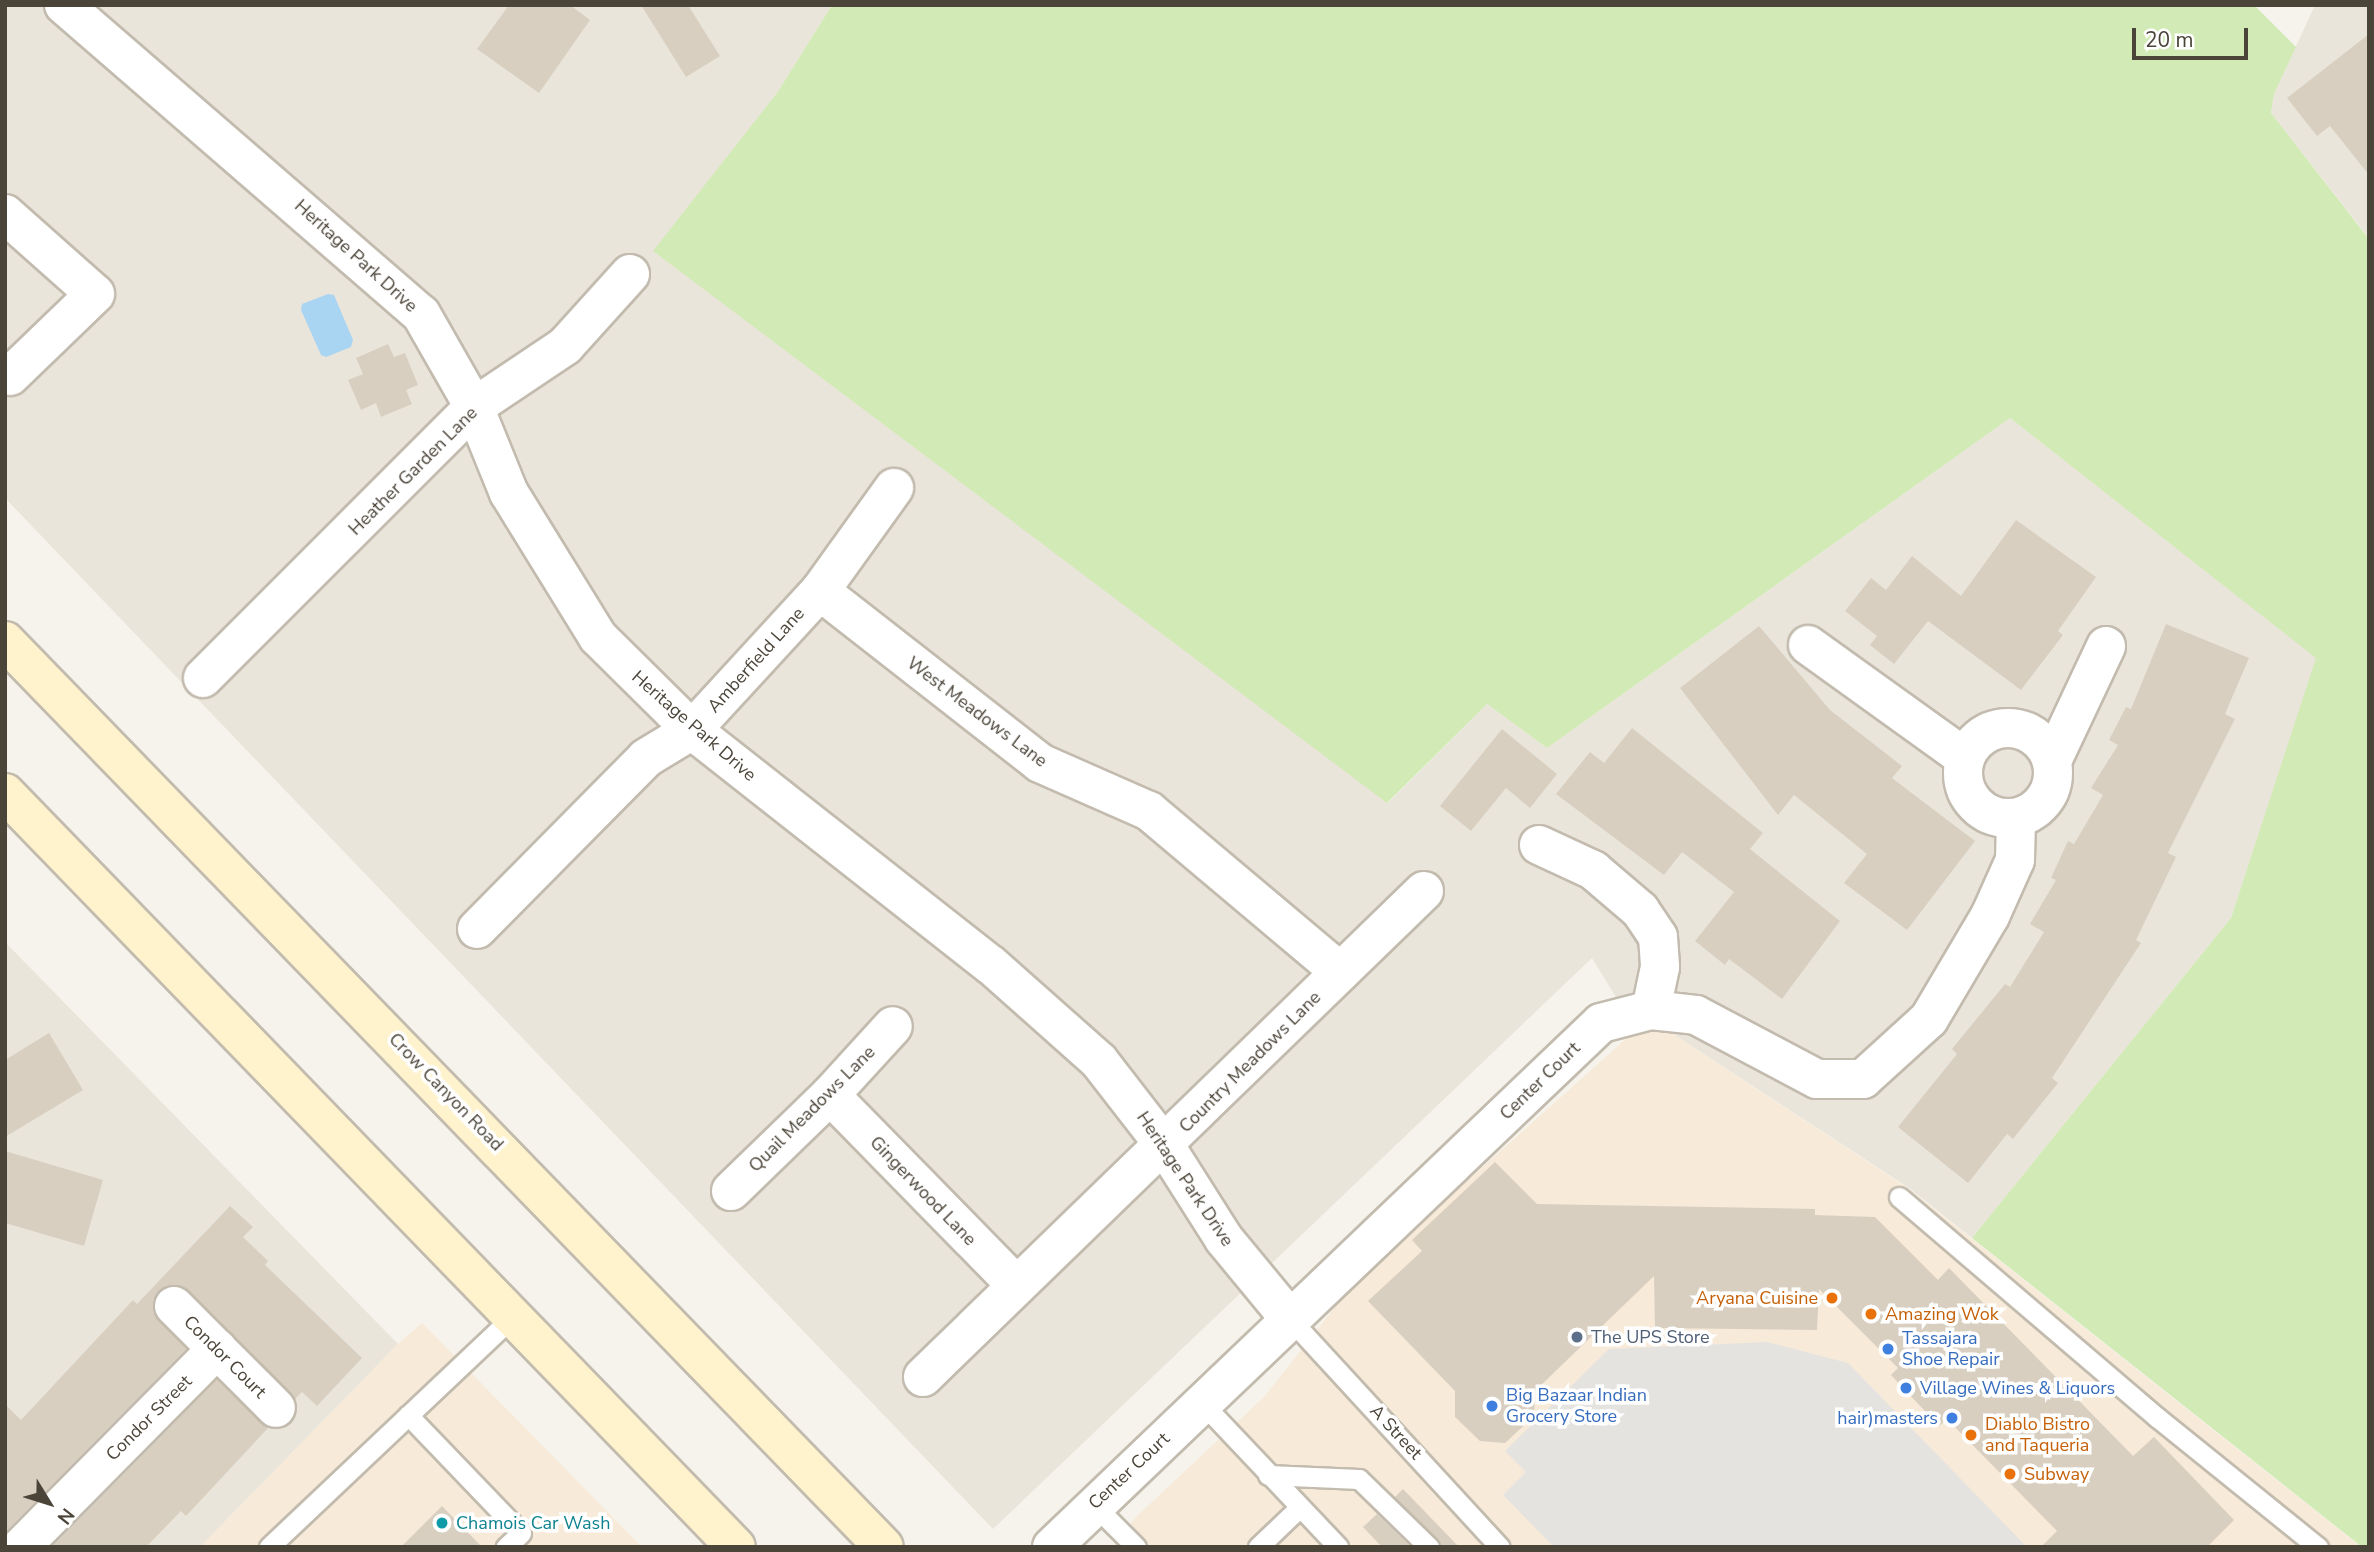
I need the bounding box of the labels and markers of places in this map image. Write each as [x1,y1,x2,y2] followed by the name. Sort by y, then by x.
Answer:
[1696,1287,1818,1309] place label: Aryana Cuisine
[1824,1290,1840,1306] marker: Aryana Cuisine
[1885,1303,1999,1325] place label: Amazing Wok
[1863,1306,1879,1322] marker: Amazing Wok
[1591,1326,1710,1348] place label: The UPS Store
[1902,1328,2000,1370] place label: Tassajara Shoe Repair
[1569,1329,1585,1345] marker: The UPS Store
[1880,1341,1896,1357] marker: Tassajara Shoe Repair
[1920,1377,2115,1399] place label: Village Wines & Liquors
[1898,1380,1914,1396] marker: Village Wines & Liquors
[1506,1385,1647,1428] place label: Big Bazaar Indian Grocery Store
[1484,1398,1500,1414] marker: Big Bazaar Indian Grocery Store
[1837,1407,1938,1429] place label: hair)masters
[1944,1410,1960,1426] marker: hair)masters
[1985,1414,2090,1456] place label: Diablo Bistro and Taqueria
[1963,1427,1979,1443] marker: Diablo Bistro and Taqueria
[2024,1463,2089,1485] place label: Subway
[2002,1466,2018,1482] marker: Subway
[456,1512,610,1534] place label: Chamois Car Wash
[434,1515,450,1531] marker: Chamois Car Wash

